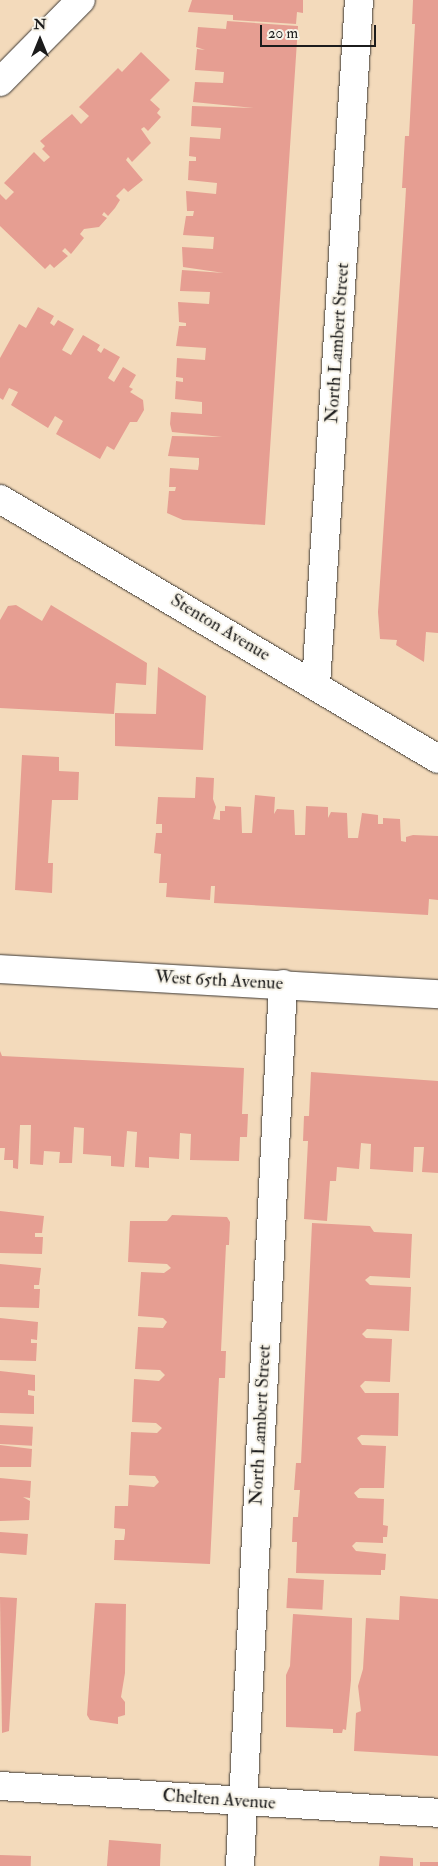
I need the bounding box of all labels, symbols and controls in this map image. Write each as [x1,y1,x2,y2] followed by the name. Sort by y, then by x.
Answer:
[15,15,65,65] north arrow
[263,15,379,47] scale bar
[34,16,46,33] text: N
[268,24,298,43] text: 20 m
[322,262,354,424] street label: North Lambert Street
[166,590,274,666] street label: Stenton Avenue
[154,967,284,995] street label: West 65th Avenue
[246,1344,276,1506] street label: North Lambert Street
[162,1785,276,1815] street label: Chelten Avenue

